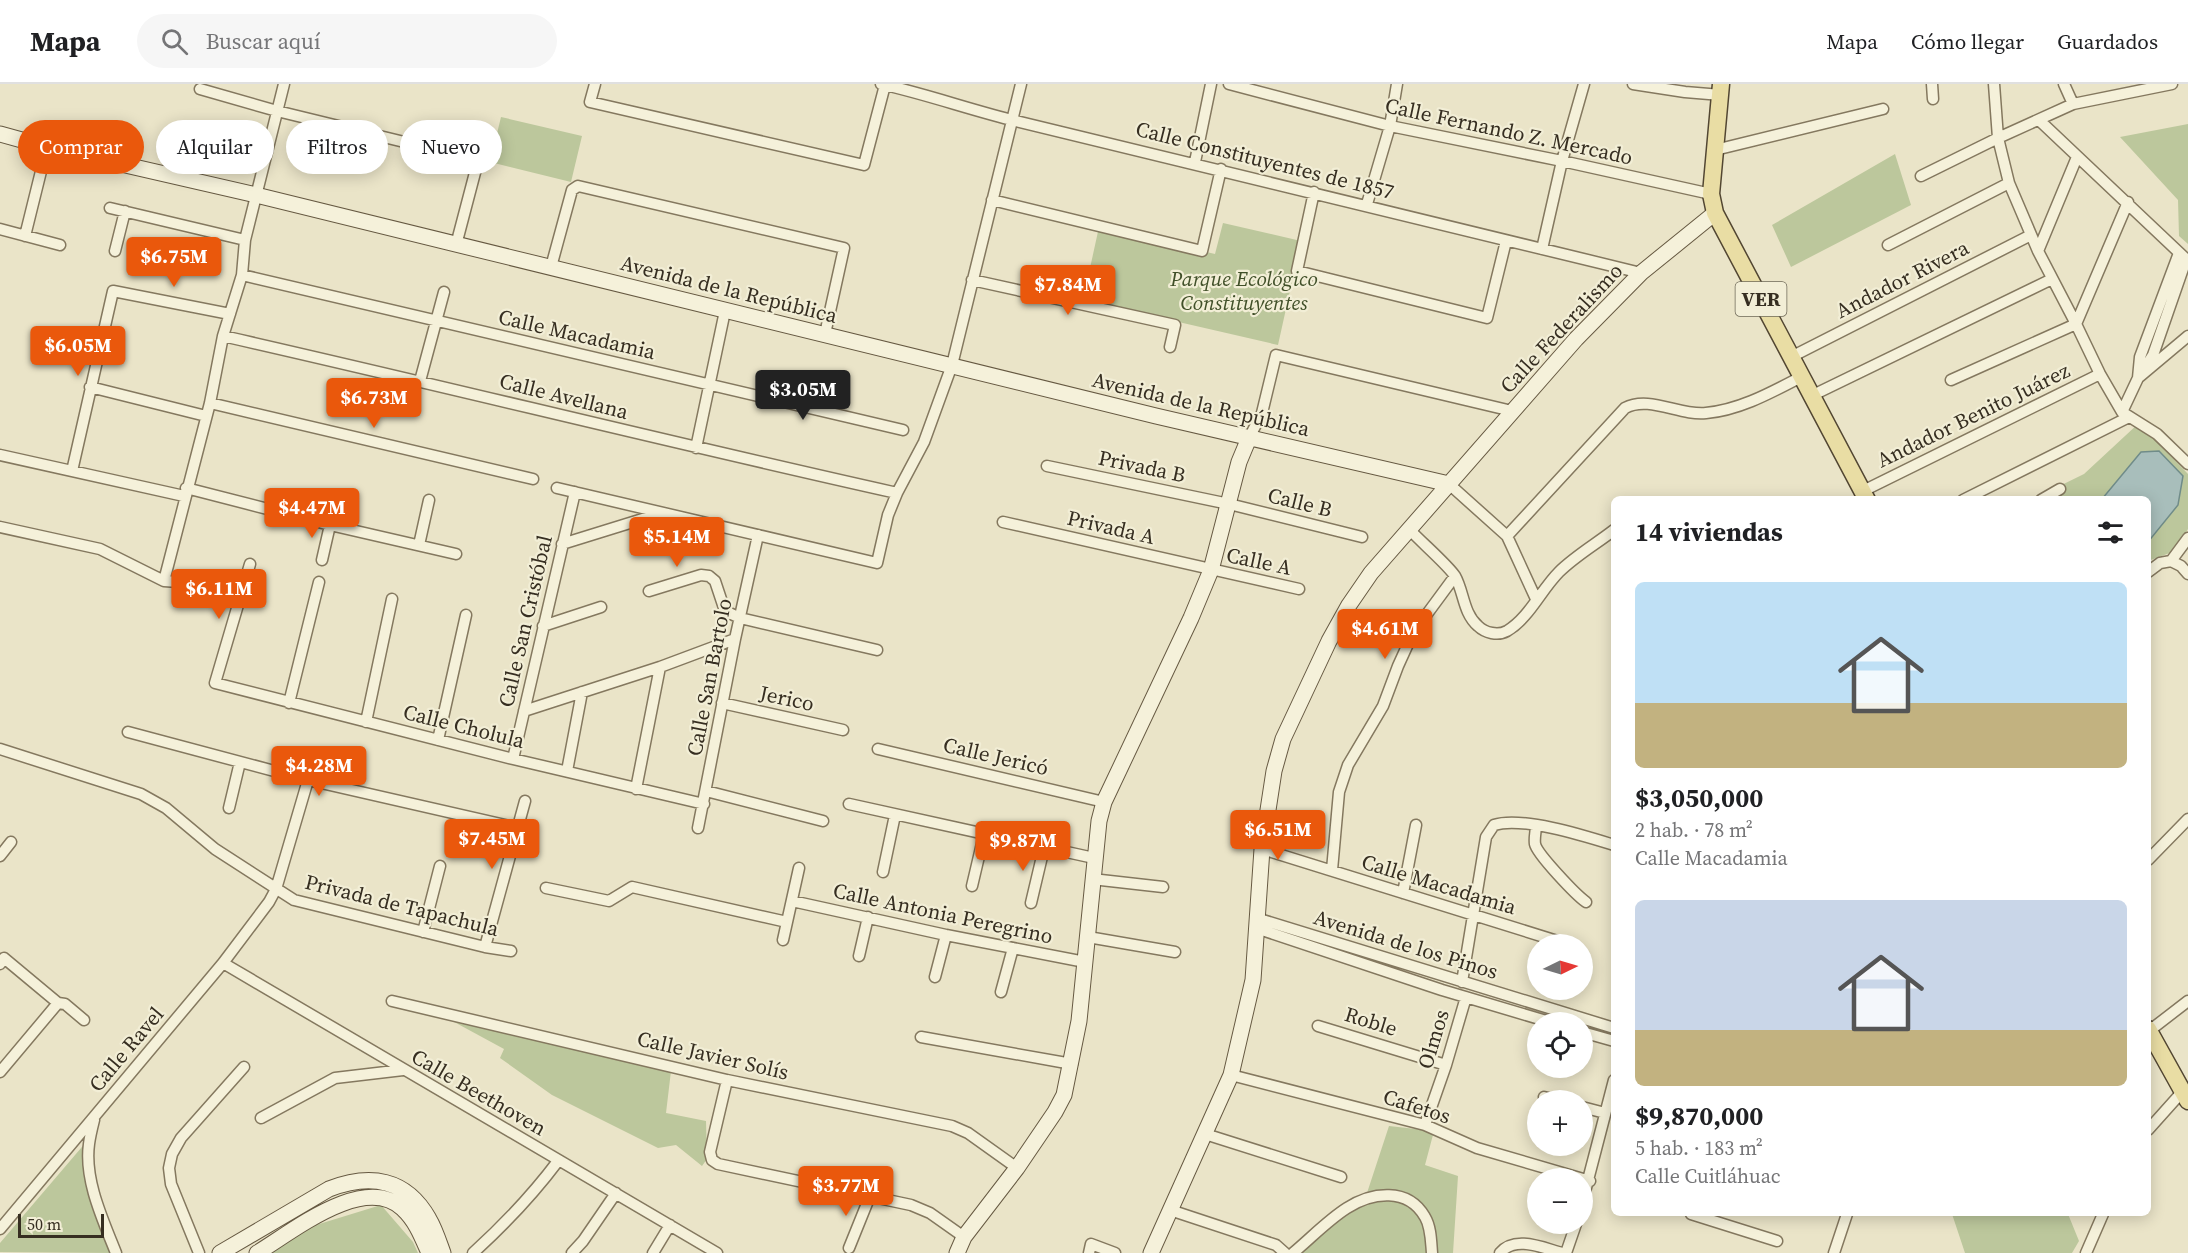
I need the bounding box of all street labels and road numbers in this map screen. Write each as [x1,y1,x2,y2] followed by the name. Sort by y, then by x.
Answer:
[1383,91,1635,171] street label: Calle Fernando Z. Mercado
[1133,114,1397,206] street label: Calle Constituyentes de 1857
[1830,233,1974,325] street label: Andador Rivera
[618,248,841,330] street label: Avenida de la República
[1493,257,1629,399] street label: Calle Federalismo
[1736,282,1786,316] road number: VER
[496,302,659,366] street label: Calle Macadamia
[1872,355,2075,474] street label: Andador Benito Juárez
[1089,365,1313,443] street label: Avenida de la República
[497,366,632,426] street label: Calle Avellana
[1096,443,1188,489] street label: Privada B
[1265,480,1335,524] street label: Calle B
[1064,503,1158,551] street label: Privada A
[491,532,559,710] street label: Calle San Cristóbal
[1224,540,1294,582] street label: Calle A
[679,596,739,758] street label: Calle San Bartolo
[756,678,817,718] street label: Jerico
[400,697,528,755] street label: Calle Cholula
[941,730,1051,782] street label: Calle Jericó
[1358,847,1520,921] street label: Calle Macadamia
[302,867,502,943] street label: Privada de Tapachula
[831,876,1055,950] street label: Calle Antonia Peregrino
[1310,902,1502,986] street label: Avenida de los Pinos
[1341,999,1401,1043] street label: Roble
[82,1000,170,1098] street label: Calle Ravel
[1410,1006,1456,1072] street label: Olmos
[634,1023,792,1087] street label: Calle Javier Solís
[406,1042,552,1143] street label: Calle Beethoven
[1380,1082,1454,1130] street label: Cafetos

